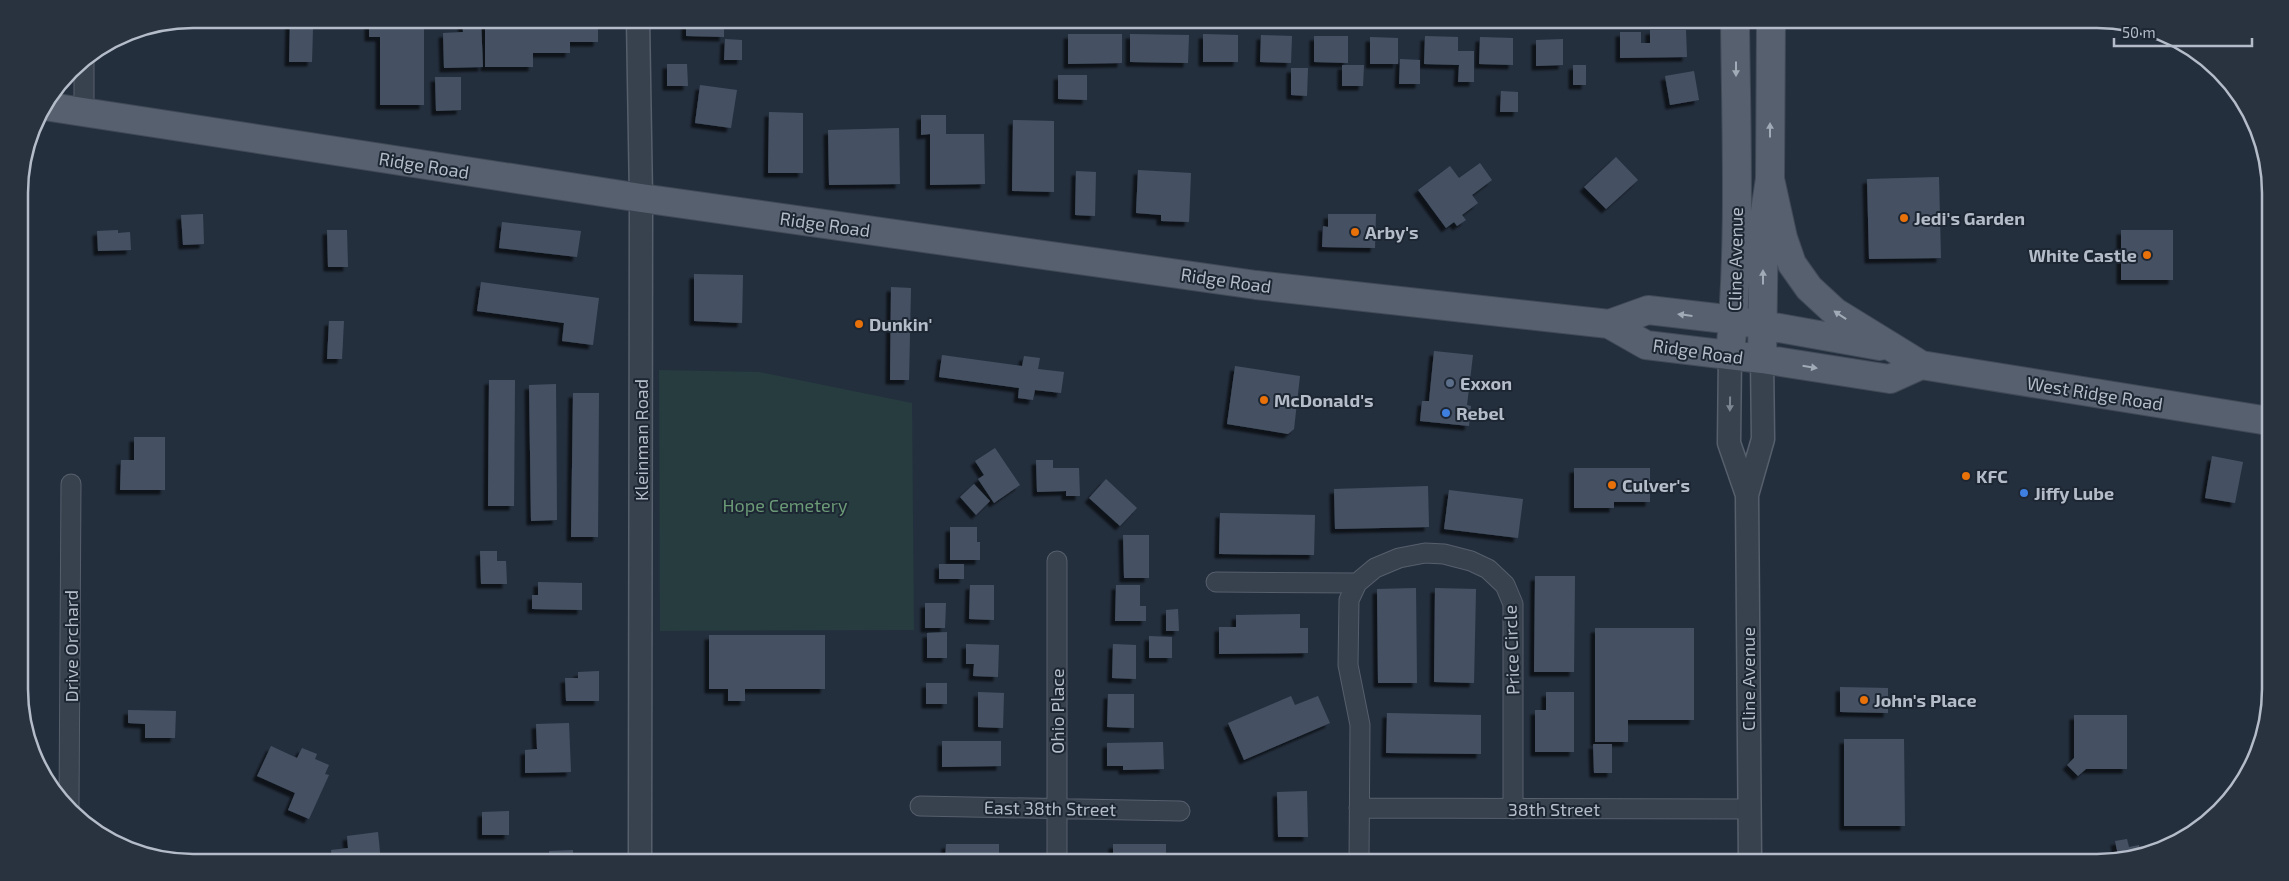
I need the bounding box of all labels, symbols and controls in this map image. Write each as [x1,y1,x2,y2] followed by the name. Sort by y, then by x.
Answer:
[2114,15,2252,47] scale bar
[2122,23,2156,41] text: 50 m
[1732,61,1740,77] one-way arrow
[1766,122,1774,138] one-way arrow
[377,147,471,183] street label: Ridge Road
[778,207,872,241] street label: Ridge Road
[1723,207,1747,311] street label: Cline Avenue
[1914,207,2025,229] place label: Jedi's Garden
[1898,212,1910,224] marker: Jedi's Garden
[1365,221,1419,243] place label: Arby's
[1349,226,1361,238] marker: Arby's
[2028,244,2137,266] place label: White Castle
[2141,249,2153,261] marker: White Castle
[1179,263,1273,297] street label: Ridge Road
[1760,269,1768,285] one-way arrow
[1833,310,1846,319] one-way arrow
[1677,311,1693,319] one-way arrow
[869,313,932,335] place label: Dunkin'
[853,318,865,330] marker: Dunkin'
[1651,334,1745,368] street label: Ridge Road
[1803,364,1819,372] one-way arrow
[2025,371,2165,415] street label: West Ridge Road
[1460,372,1512,394] place label: Exxon
[1444,377,1456,389] marker: Exxon
[630,379,652,501] street label: Kleinman Road
[1274,389,1374,411] place label: McDonald's
[1258,394,1270,406] marker: McDonald's
[1725,396,1733,412] one-way arrow
[1456,402,1505,424] place label: Rebel
[1440,407,1452,419] marker: Rebel
[1976,465,2008,487] place label: KFC
[1960,470,1972,482] marker: KFC
[1622,474,1690,496] place label: Culver's
[1606,479,1618,491] marker: Culver's
[2034,482,2114,504] place label: Jiffy Lube
[2018,487,2030,499] marker: Jiffy Lube
[723,494,848,516] park label: Hope Cemetery
[60,590,82,702] street label: Drive Orchard
[1498,605,1524,695] street label: Price Circle
[1737,627,1759,731] street label: Cline Avenue
[1046,668,1068,754] street label: Ohio Place
[1874,689,1977,711] place label: John's Place
[1858,694,1870,706] marker: John's Place
[984,796,1116,820] street label: East 38th Street
[1508,798,1600,820] street label: 38th Street

